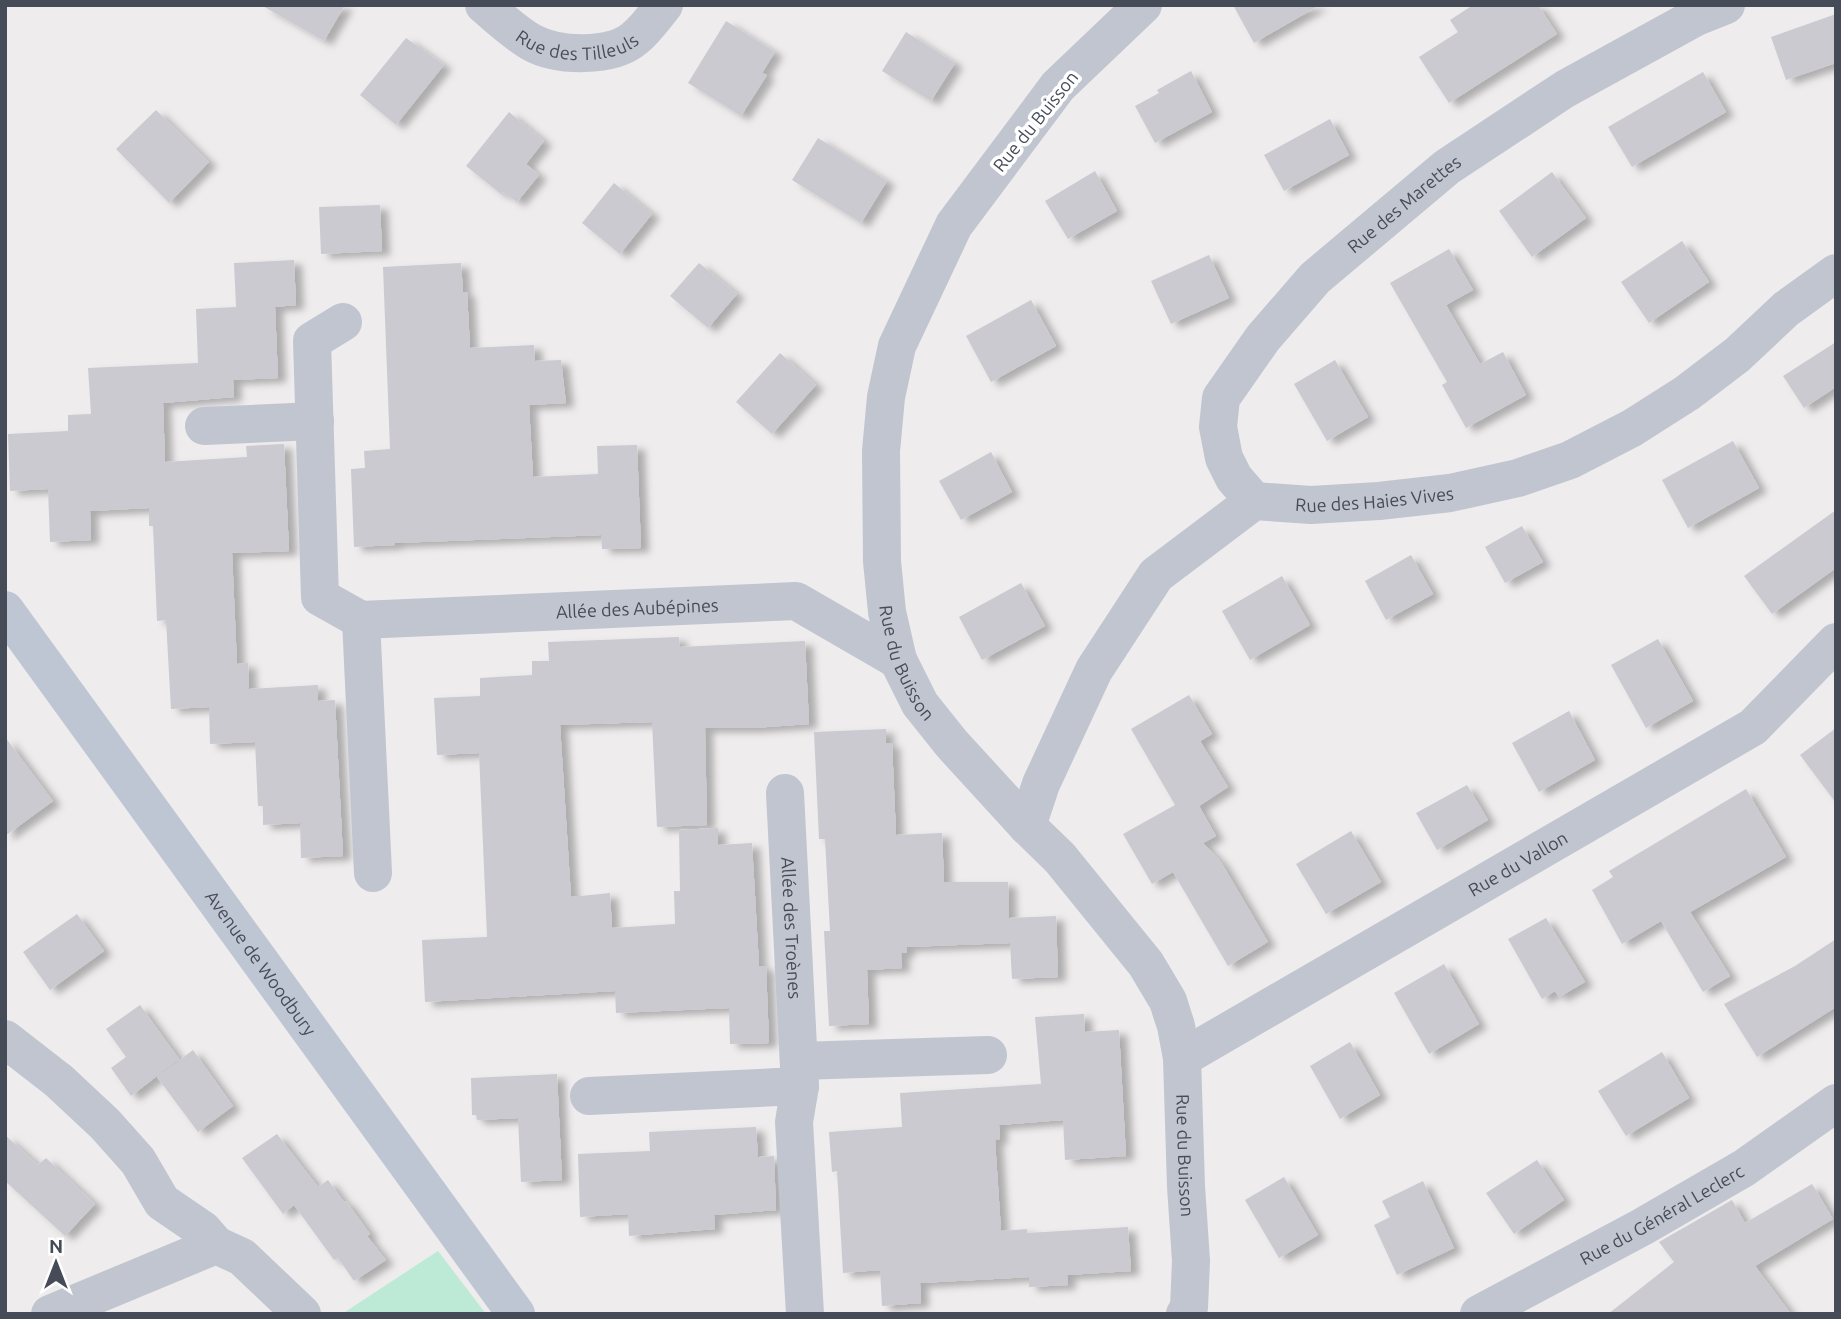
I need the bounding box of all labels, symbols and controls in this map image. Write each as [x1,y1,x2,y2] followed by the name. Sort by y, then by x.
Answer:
[513,16,639,42] street label: Rue des Tilleuls
[513,25,642,63] text: Rue des Tilleuls
[989,67,1081,175] street label: Rue du Buisson
[1343,151,1464,257] street label: Rue des Marettes
[1295,483,1455,515] street label: Rue des Haies Vives
[555,594,719,621] street label: Allée des Aubépines
[876,604,939,724] street label: Rue du Buisson
[1465,827,1571,900] street label: Rue du Vallon
[778,856,806,1000] street label: Allée des Troènes
[202,887,321,1039] street label: Avenue de Woodbury
[1173,1094,1198,1218] street label: Rue du Buisson
[1576,1160,1747,1268] street label: Rue du Général Leclerc
[21,1228,91,1298] north arrow
[49,1235,63,1257] text: N

